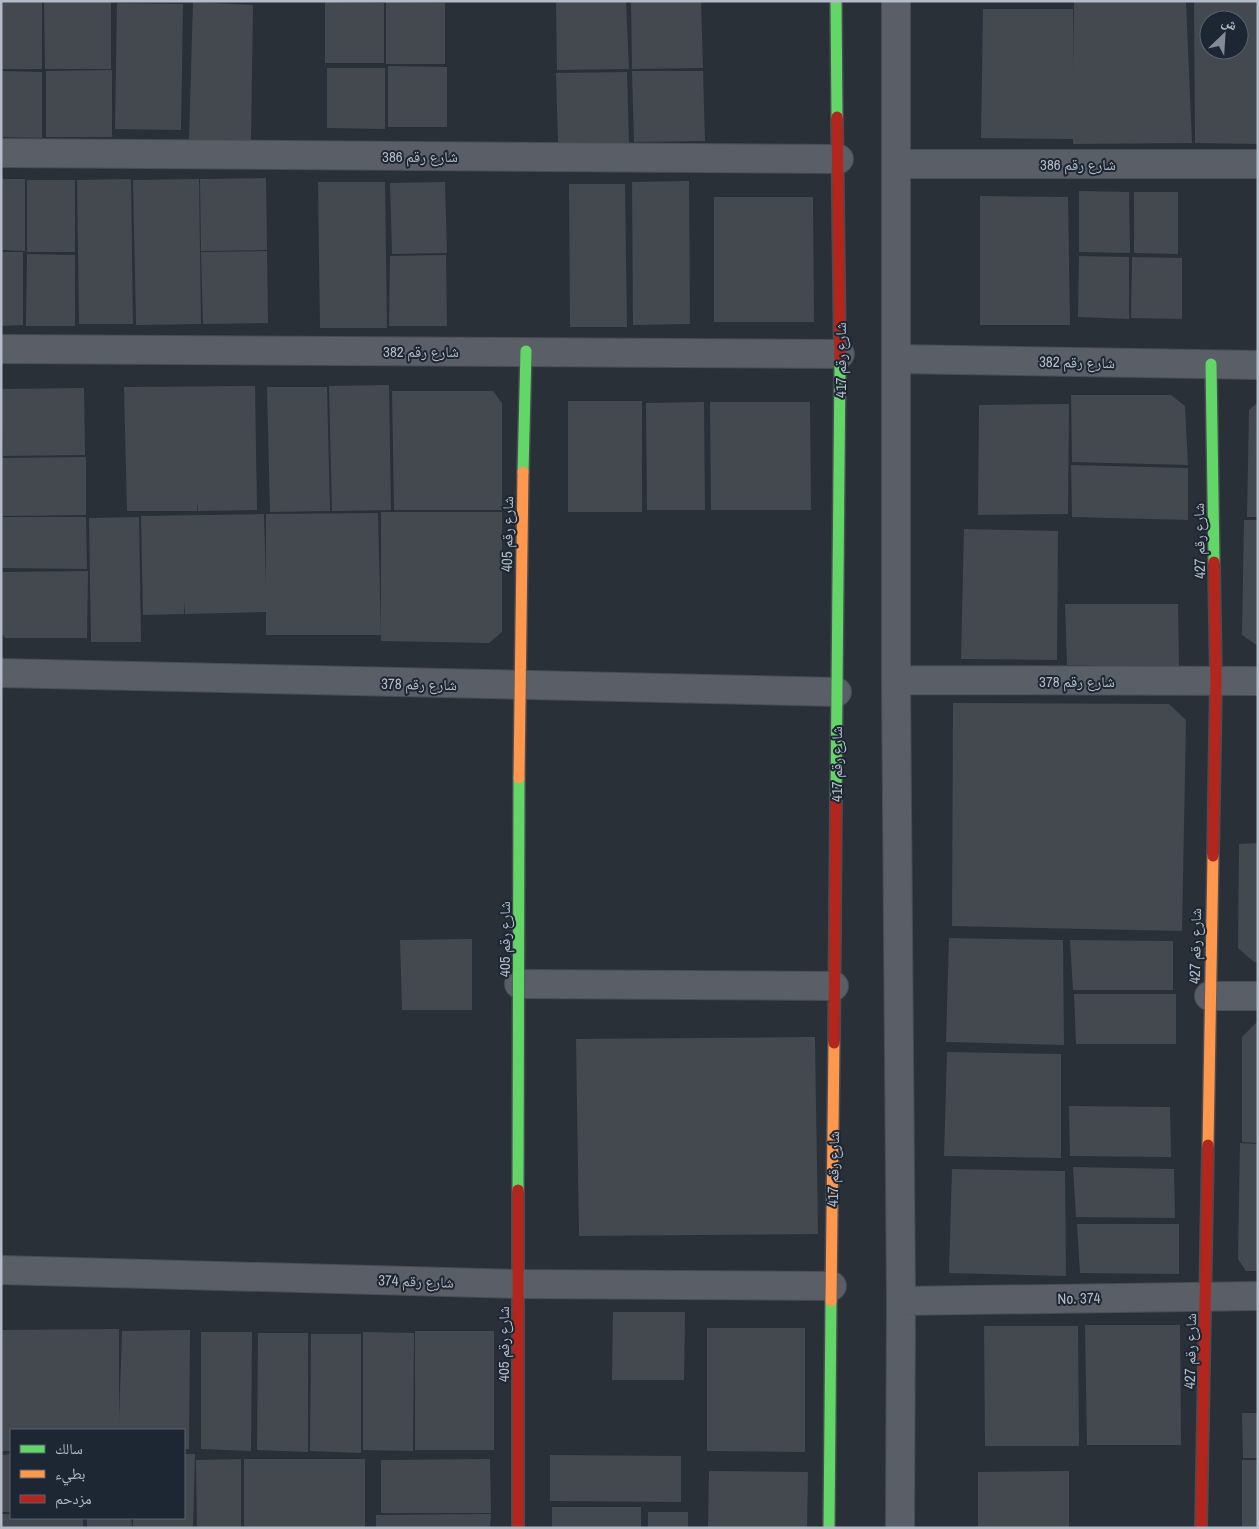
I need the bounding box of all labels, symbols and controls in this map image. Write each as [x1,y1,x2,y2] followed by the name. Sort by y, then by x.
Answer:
[1199,10,1249,60] north arrow
[1219,12,1240,35] text: ش
[382,146,458,167] street label: شارع رقم 386
[1040,154,1116,175] street label: شارع رقم 386
[830,322,851,398] street label: شارع رقم 417
[383,341,459,362] street label: شارع رقم 382
[1039,351,1115,373] street label: شارع رقم 382
[496,496,518,572] street label: شارع رقم 405
[1188,503,1210,579] street label: شارع رقم 427
[1039,671,1115,692] street label: شارع رقم 378
[381,673,457,695] street label: شارع رقم 378
[826,726,847,802] street label: شارع رقم 417
[494,901,515,977] street label: شارع رقم 405
[1184,908,1206,984] street label: شارع رقم 427
[822,1131,844,1207] street label: شارع رقم 417
[378,1269,454,1293] street label: شارع رقم 374
[1057,1287,1101,1309] street label: No. 374
[493,1306,514,1382] street label: شارع رقم 405
[1179,1313,1201,1389] street label: شارع رقم 427
[10,1429,185,1519] legend
[55,1438,83,1459] text: سالك
[55,1463,85,1486] text: بطيء
[55,1488,92,1509] text: مزدحم

